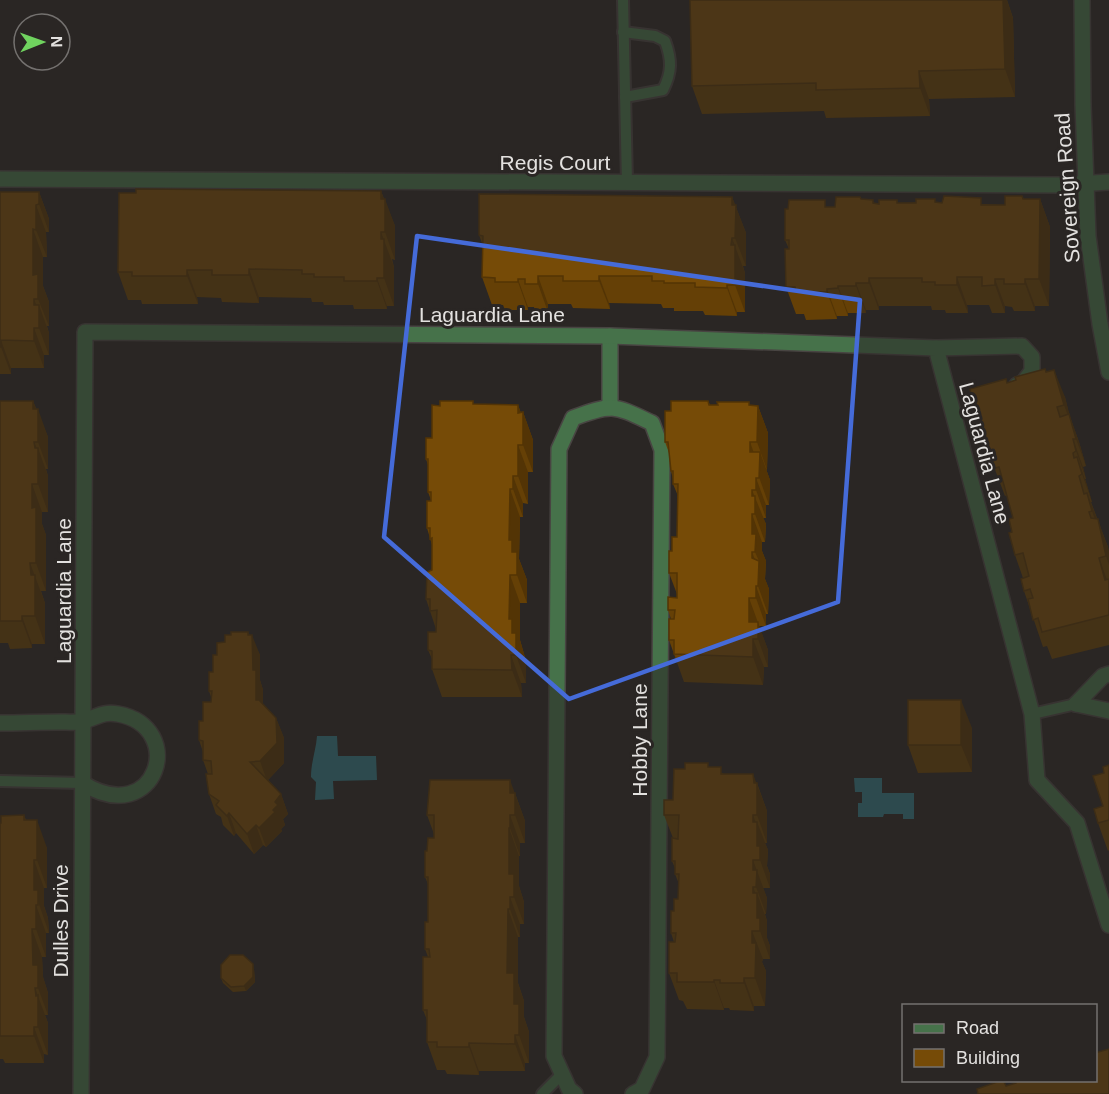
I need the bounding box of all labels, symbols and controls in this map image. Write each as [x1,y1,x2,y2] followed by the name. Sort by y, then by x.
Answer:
[12,12,72,72] north arrow
[48,36,65,48] text: N
[1050,112,1084,264] street label: Sovereign Road
[500,151,611,174] street label: Regis Court
[419,303,565,326] street label: Laguardia Lane
[955,380,1015,526] street label: Laguardia Lane
[52,518,75,664] street label: Laguardia Lane
[628,683,651,797] street label: Hobby Lane
[49,864,72,978] street label: Dulles Drive
[902,1004,1097,1082] legend
[956,1018,999,1038] text: Road
[956,1048,1020,1068] text: Building

